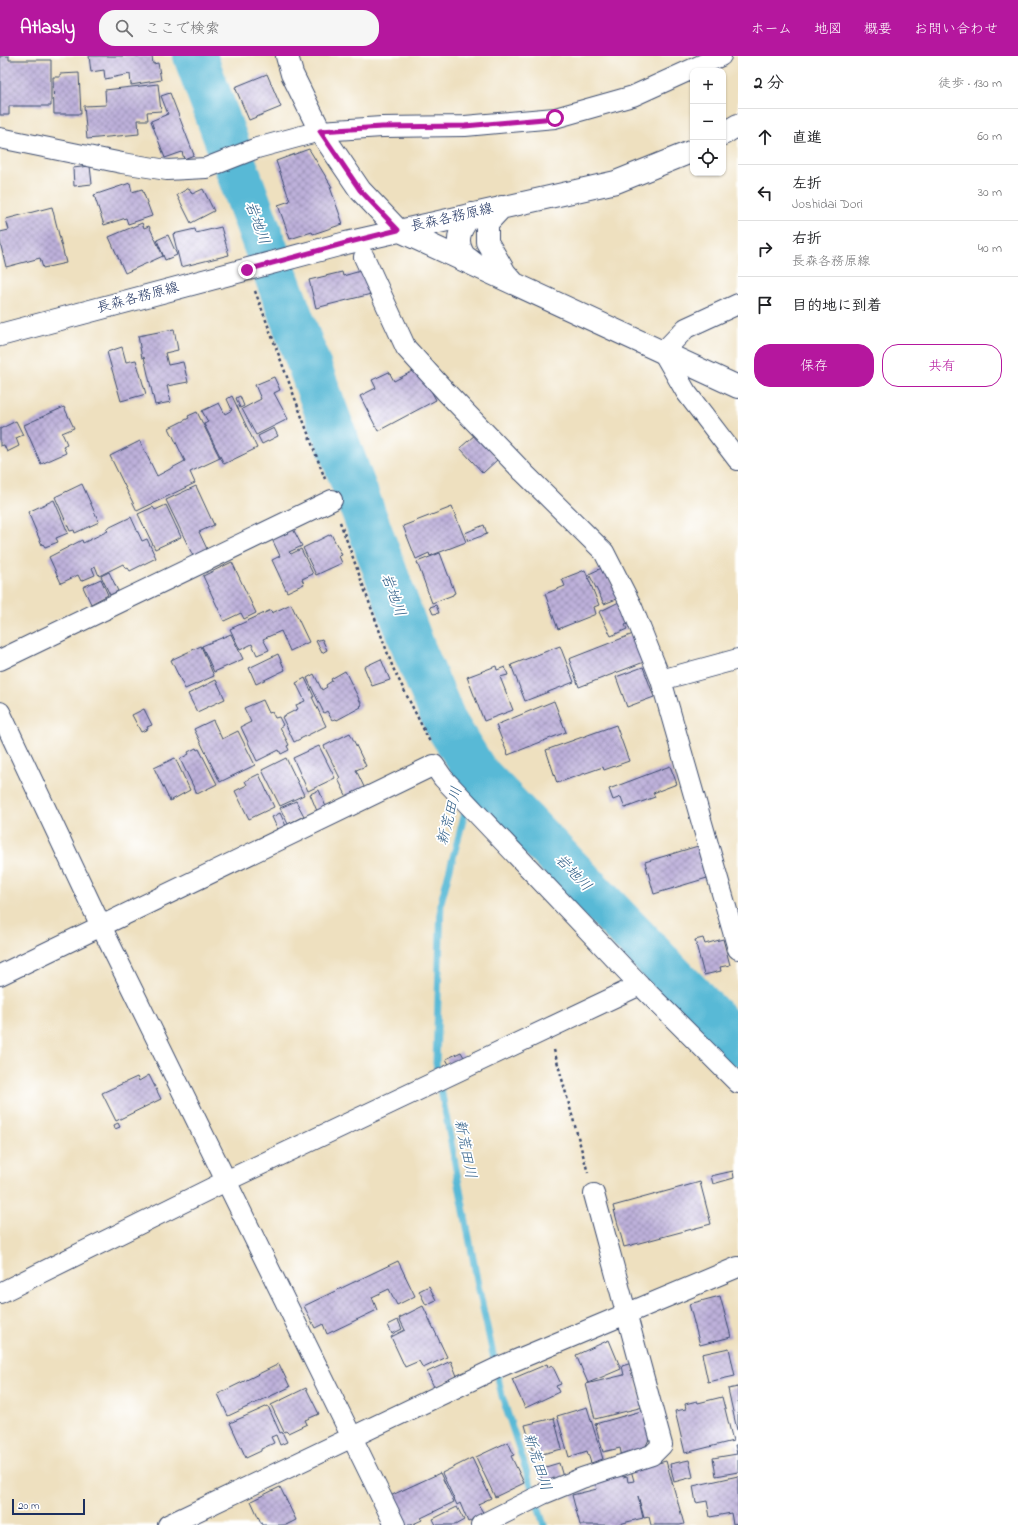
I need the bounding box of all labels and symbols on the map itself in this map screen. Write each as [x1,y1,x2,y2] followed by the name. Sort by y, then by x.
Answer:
[546,109,564,127] route start
[239,198,275,248] water label: 岩地川
[409,198,495,238] street label: 長森各務原線
[238,261,256,279] route end
[95,277,181,319] street label: 長森各務原線
[375,570,411,620] water label: 岩地川
[432,784,468,848] water label: 新荒田川
[549,849,597,897] water label: 岩地川
[448,1117,482,1181] water label: 新荒田川
[517,1430,557,1494] water label: 新荒田川
[12,1497,85,1516] scale bar

